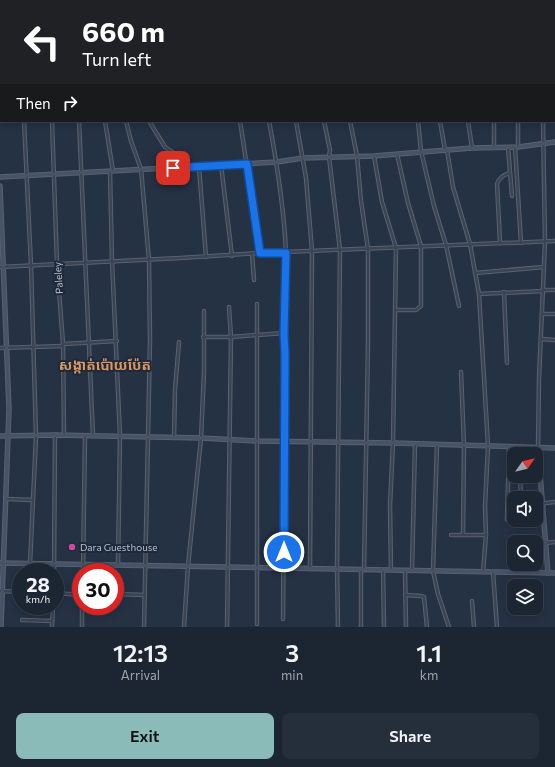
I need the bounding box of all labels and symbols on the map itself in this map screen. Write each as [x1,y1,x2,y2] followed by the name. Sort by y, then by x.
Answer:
[156,151,190,185] pin
[51,262,65,294] street label: Paleley
[59,356,151,374] district label: សង្កាត់ប៉ោយប៉ែត
[507,447,543,483] north arrow
[263,531,305,573] position arrow
[80,541,158,553] place label: Dara Guesthouse
[67,542,77,552] marker: Dara Guesthouse
[72,563,124,615] speed limit sign: 30

